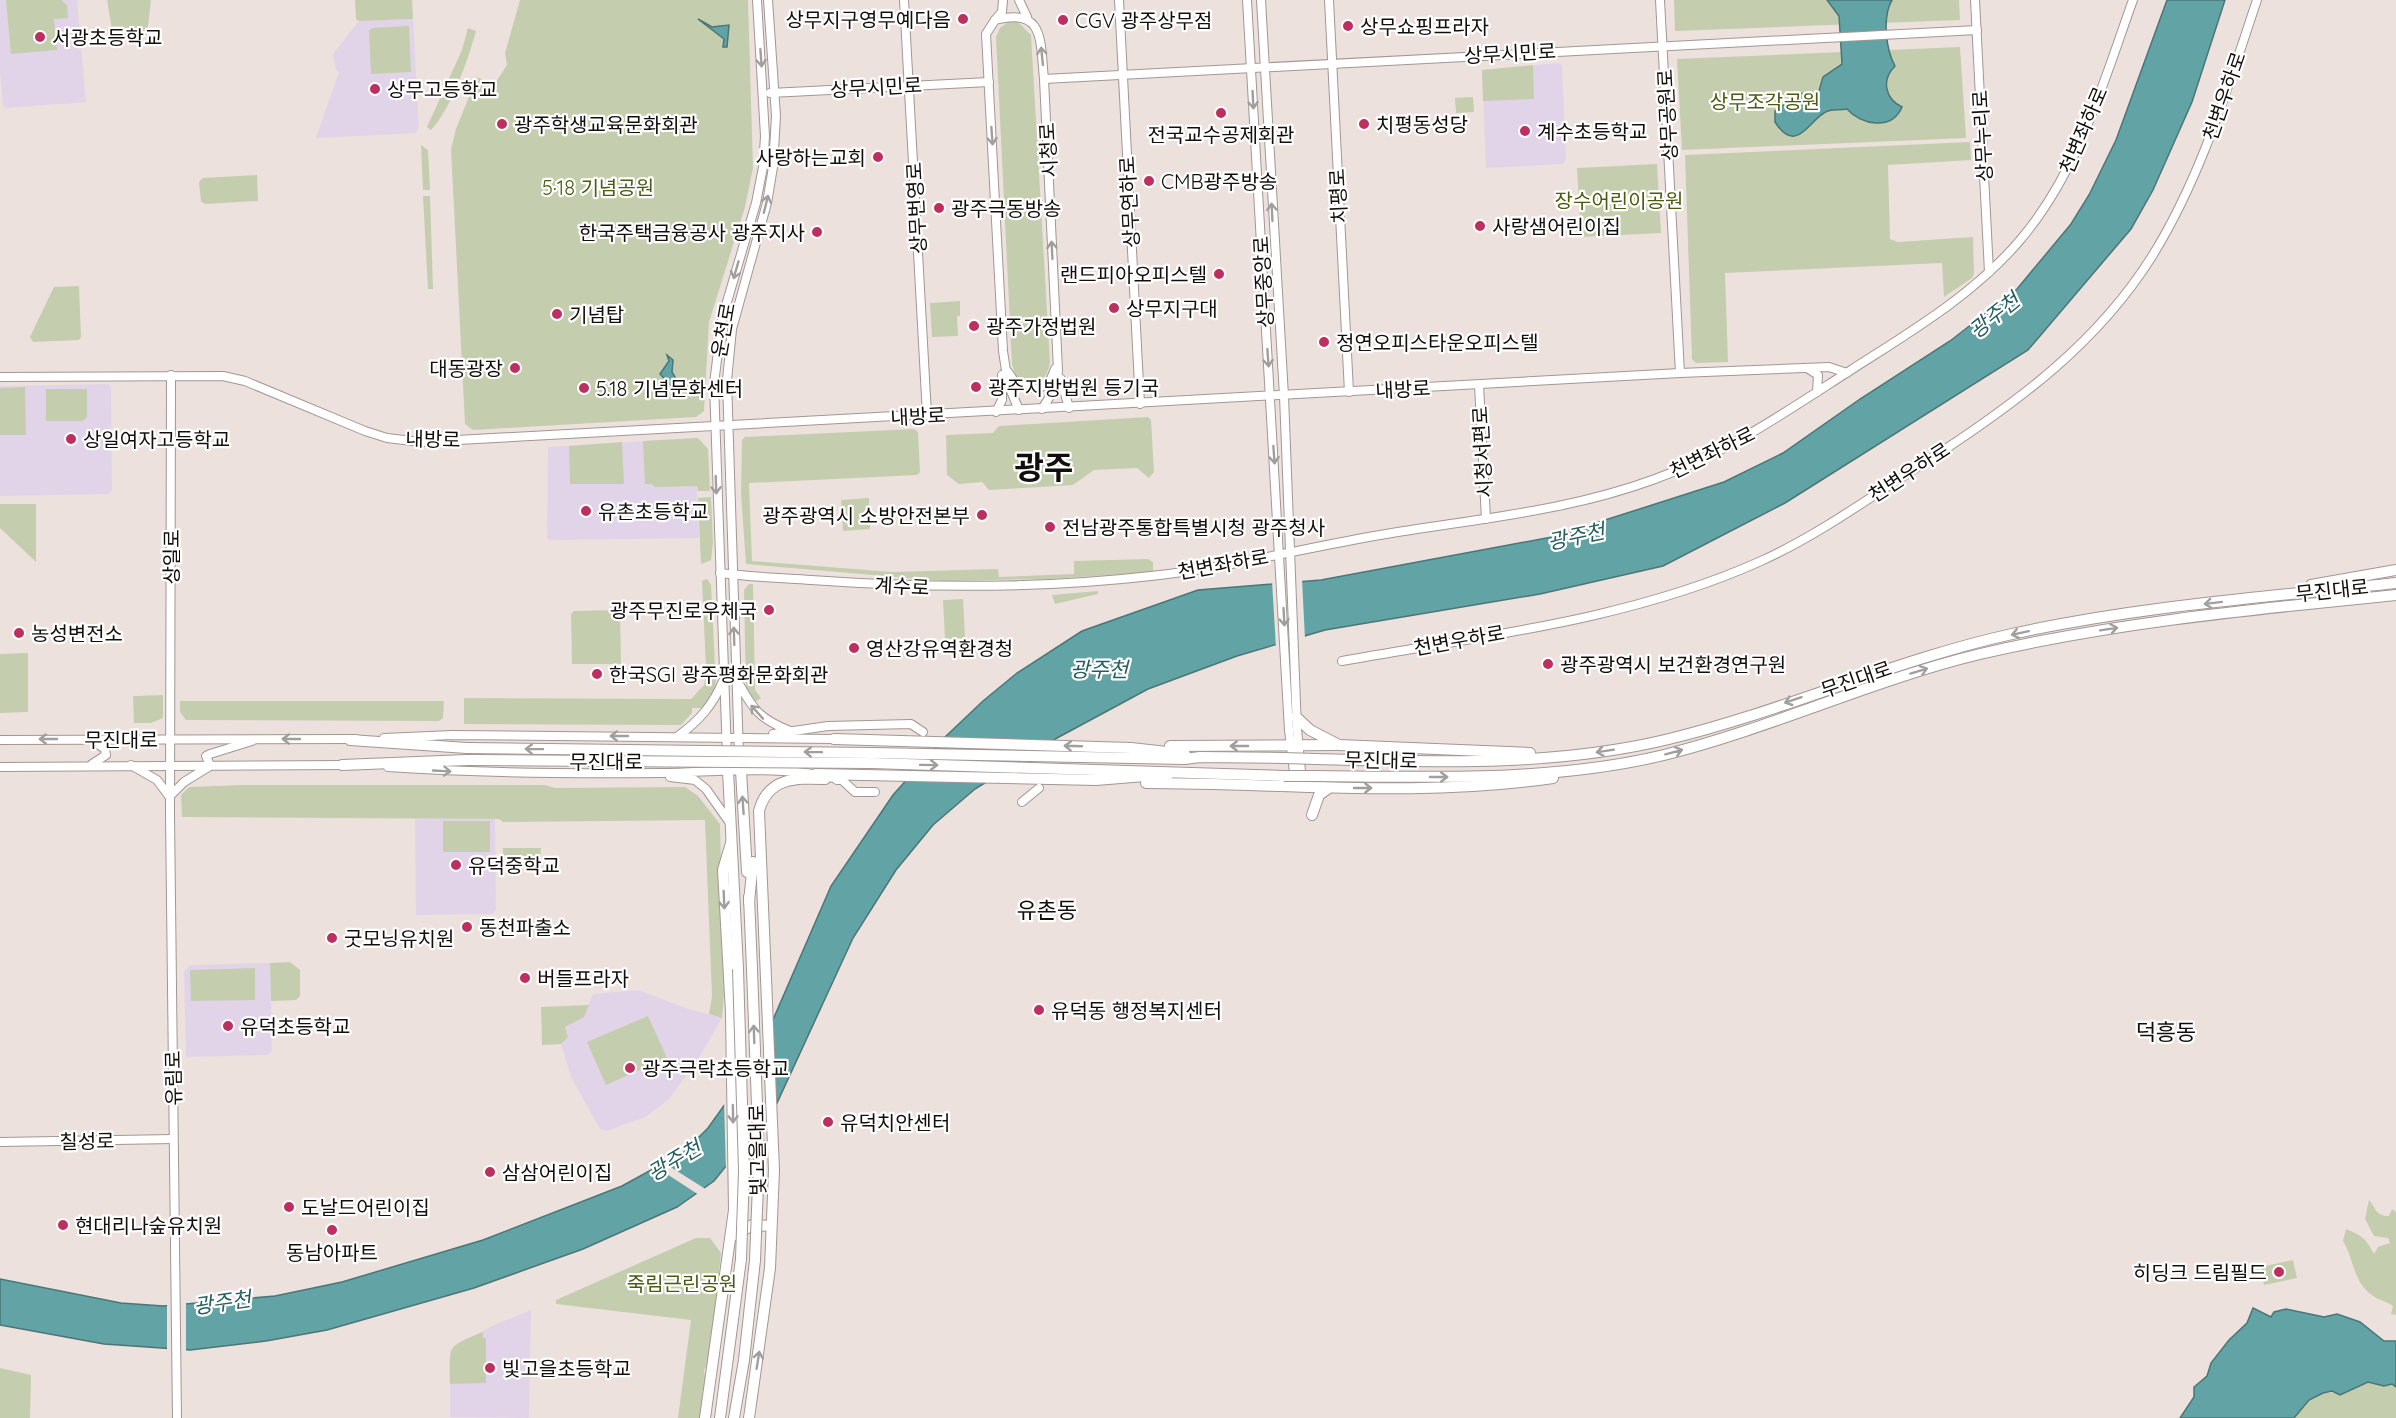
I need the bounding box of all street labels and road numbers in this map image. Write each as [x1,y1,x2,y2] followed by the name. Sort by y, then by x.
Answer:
[1463,38,1557,68] street label: 상무시민로
[2197,48,2251,144] street label: 천변우하로
[1652,68,1682,162] street label: 상무공원로
[829,72,923,102] street label: 상무시민로
[2054,83,2112,177] street label: 천변좌하로
[1967,89,1997,183] street label: 상무누리로
[1034,122,1062,178] street label: 시청로
[1114,155,1144,249] street label: 상무연하로
[901,161,931,255] street label: 상무번영로
[1324,168,1352,224] street label: 치평로
[1248,235,1278,329] street label: 상무중앙로
[706,301,740,359] street label: 운천로
[1375,375,1431,403] street label: 내방로
[890,402,946,430] street label: 내방로
[1467,405,1497,499] street label: 시청서편로
[1665,421,1759,483] street label: 천변좌하로
[405,426,461,452] street label: 내방로
[1864,436,1954,508] street label: 천변우하로
[159,529,184,585] street label: 상일로
[1176,544,1270,584] street label: 천변좌하로
[874,572,930,600] street label: 계수로
[2294,574,2370,606] street label: 무진대로
[1412,620,1506,660] street label: 천변우하로
[1817,655,1895,703] street label: 무진대로
[84,727,158,752] street label: 무진대로
[1344,747,1418,773] street label: 무진대로
[569,749,643,774] street label: 무진대로
[160,1050,186,1106] street label: 유림로
[744,1104,770,1196] street label: 빛고을대로
[59,1128,115,1154] street label: 칠성로

